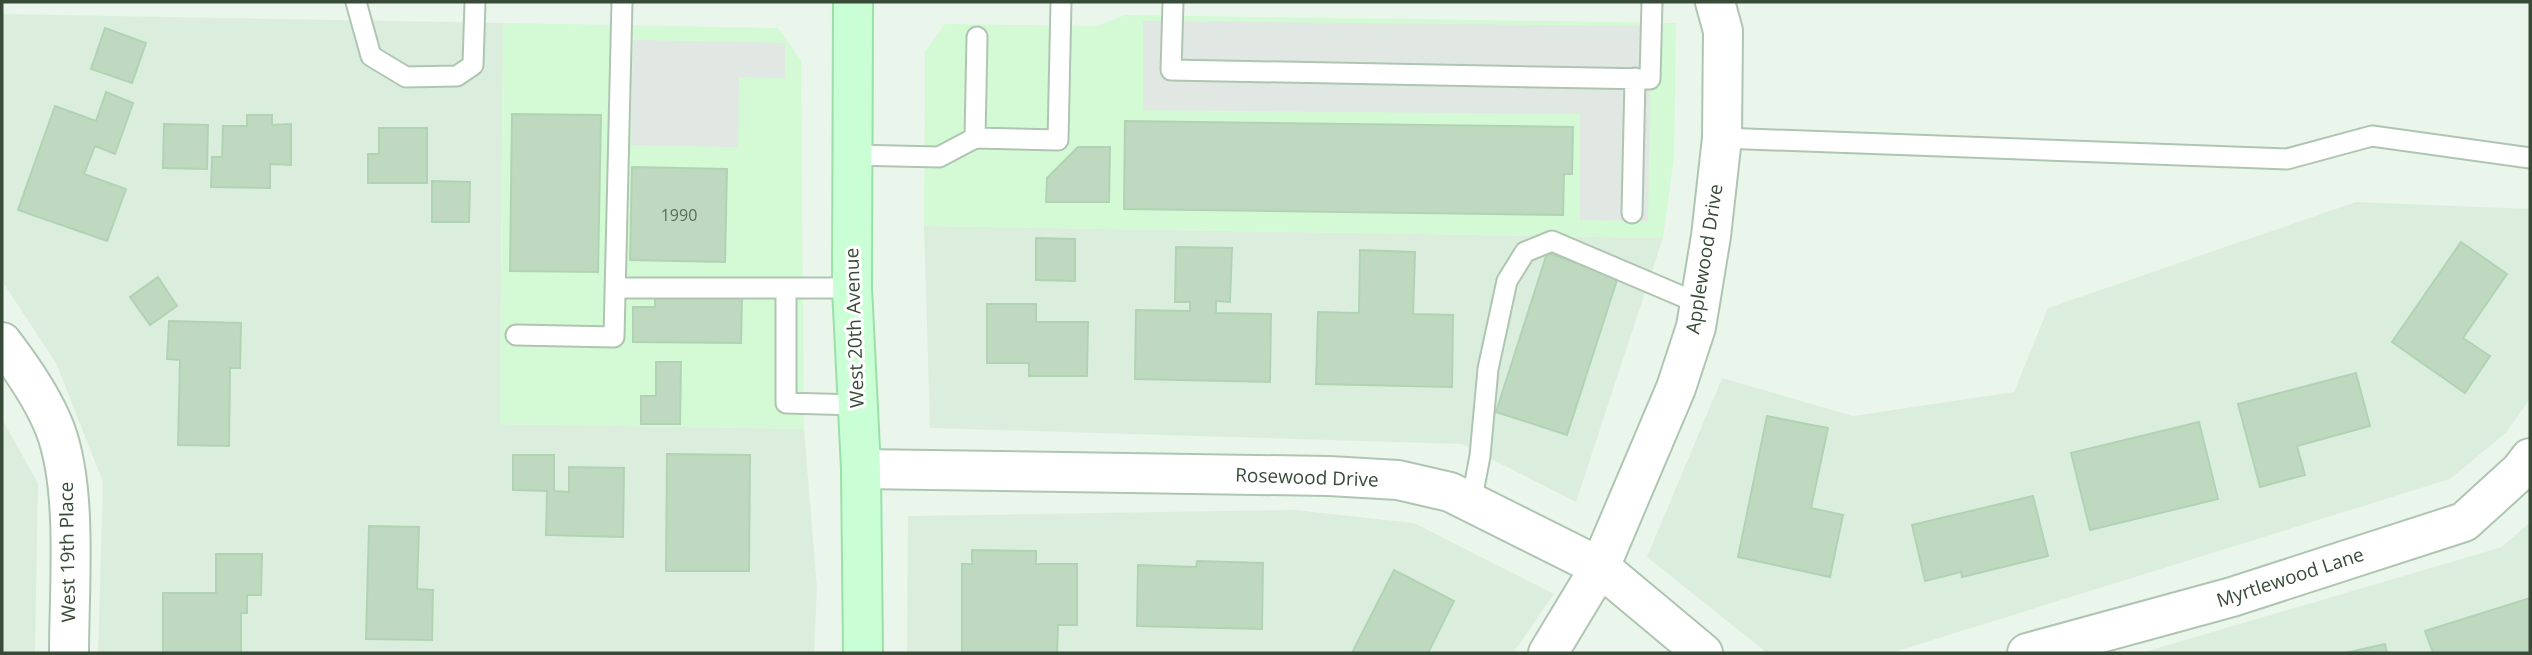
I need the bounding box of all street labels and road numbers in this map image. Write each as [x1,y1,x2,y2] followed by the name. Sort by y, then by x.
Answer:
[1679,182,1729,336] street label: Applewood Drive
[838,247,870,409] street label: West 20th Avenue
[1235,462,1379,492] street label: Rosewood Drive
[53,481,81,623] street label: West 19th Place
[2213,541,2367,613] street label: Myrtlewood Lane

